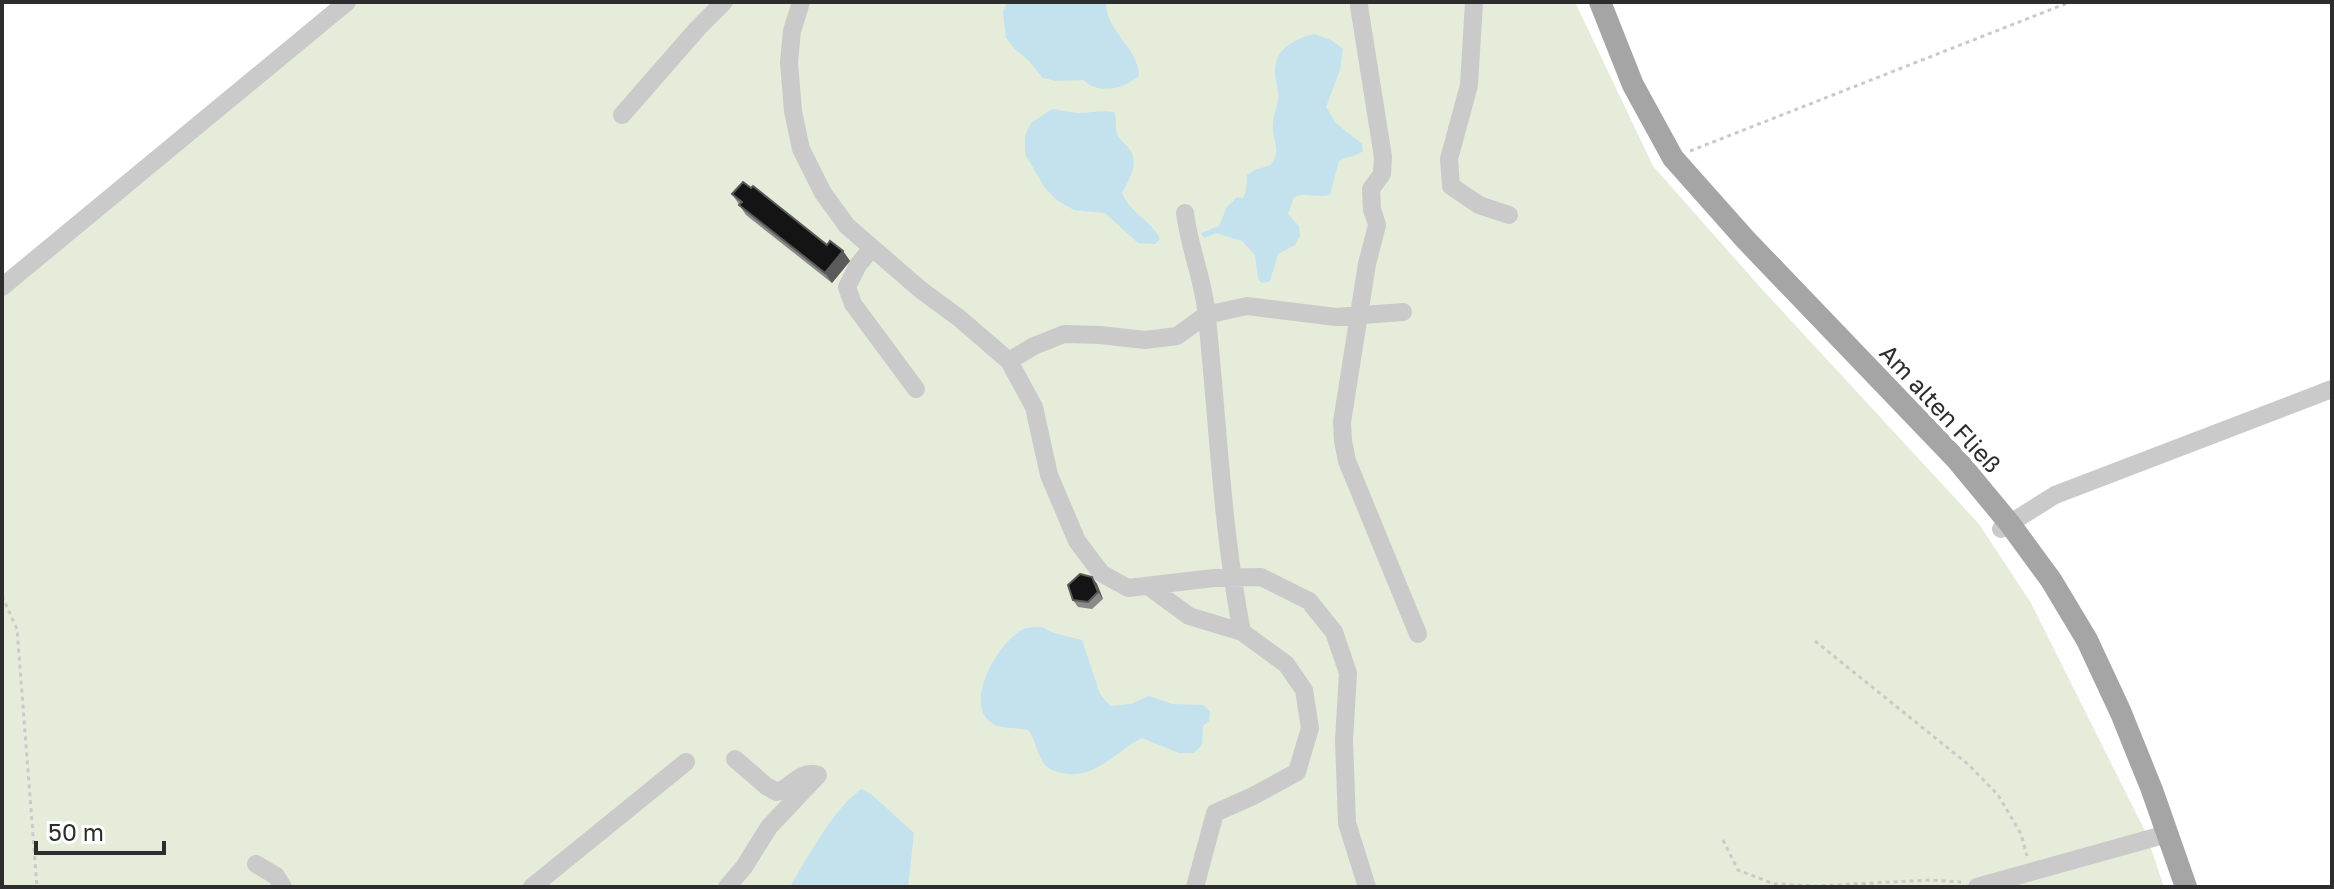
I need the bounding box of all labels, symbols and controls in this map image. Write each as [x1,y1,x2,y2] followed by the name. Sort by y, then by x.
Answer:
[1874,338,2008,478] street label: Am alten Fließ
[36,805,164,855] scale bar
[48,817,104,846] text: 50 m

